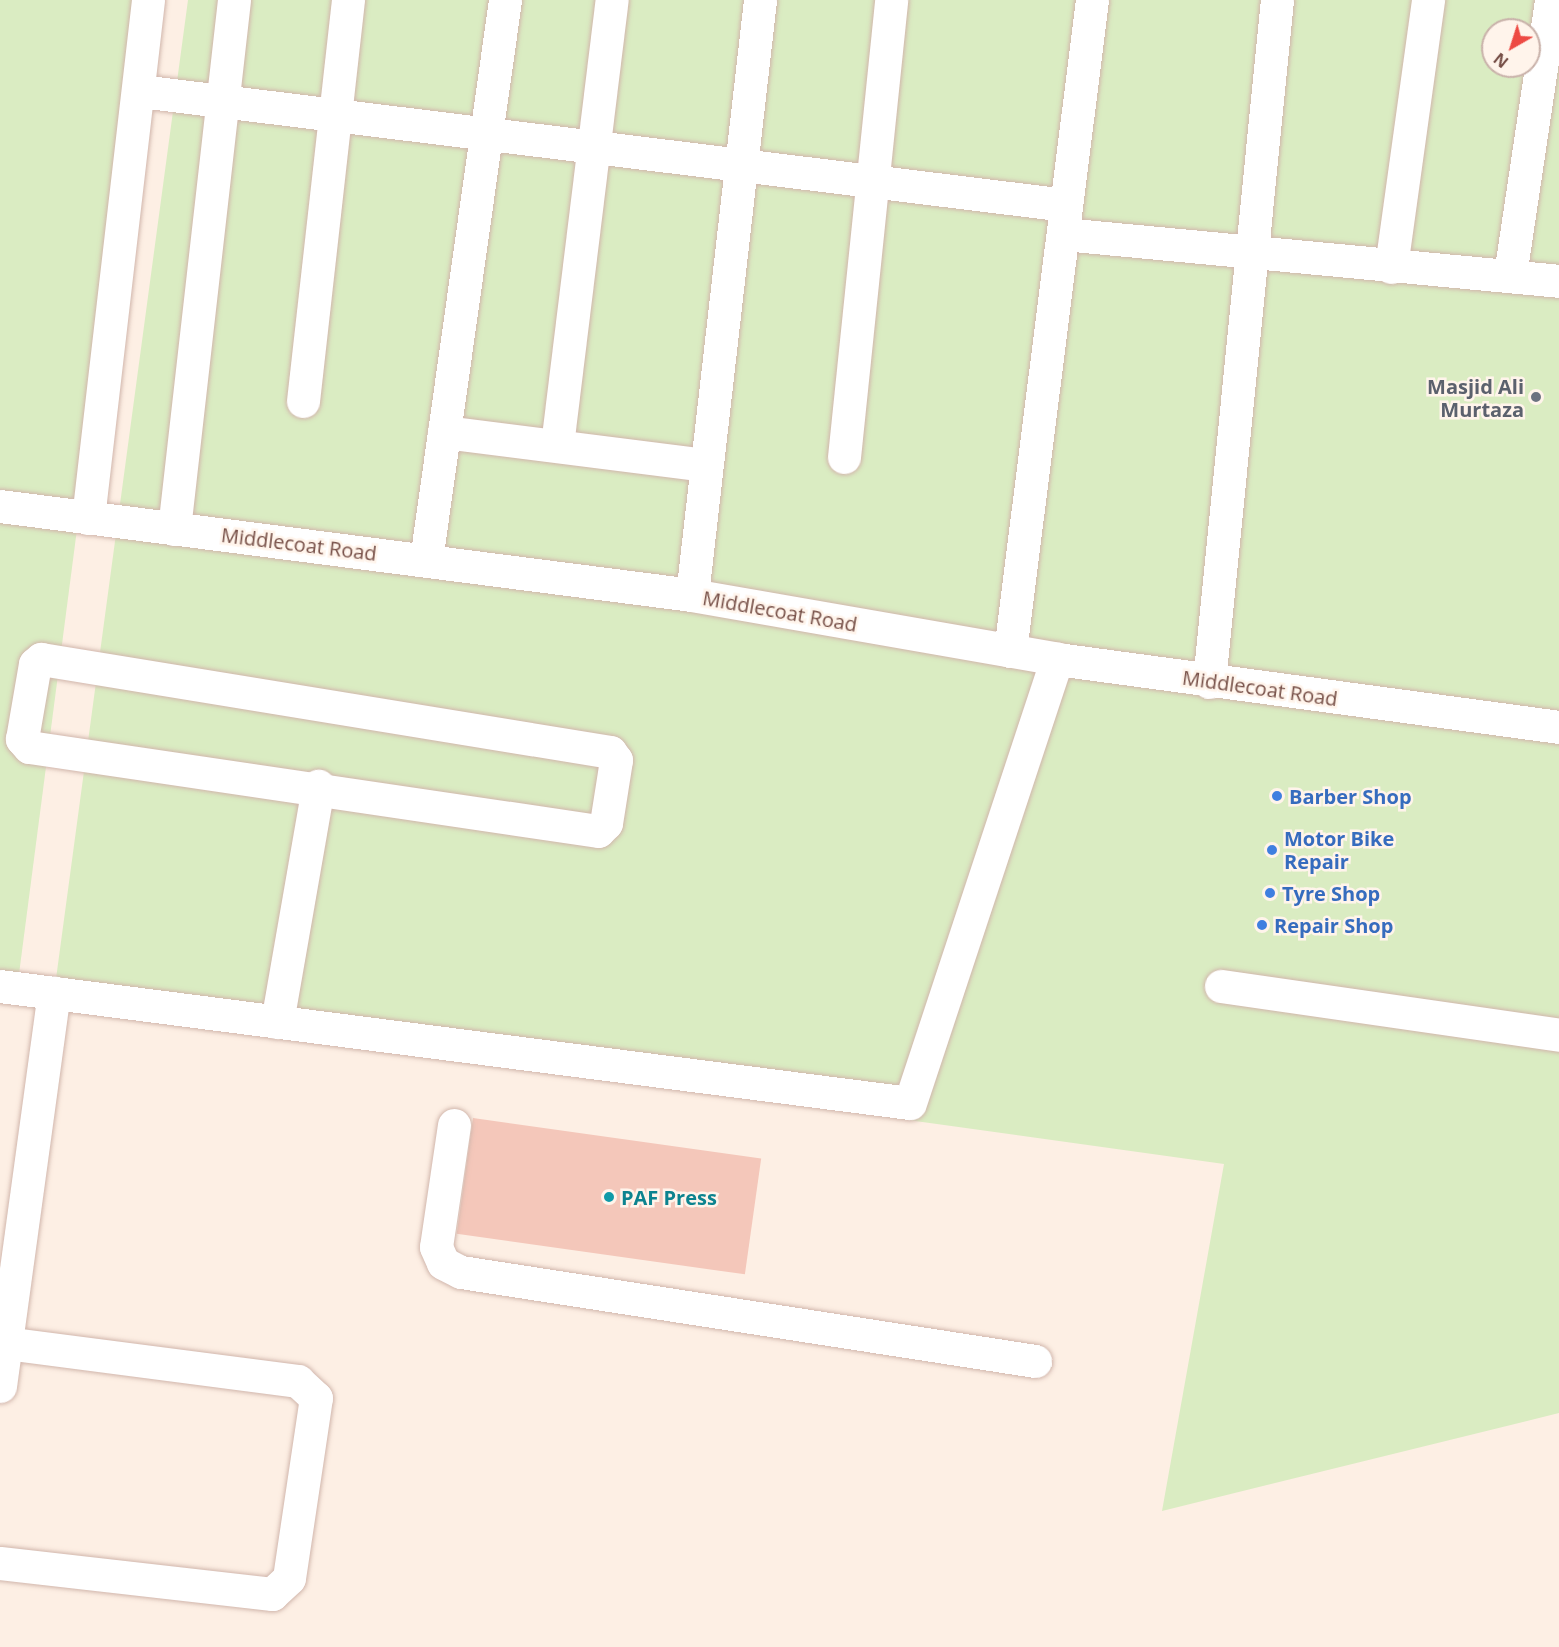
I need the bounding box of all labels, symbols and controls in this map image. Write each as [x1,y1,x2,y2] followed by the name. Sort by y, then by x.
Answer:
[1481,18,1541,78] north arrow
[1489,48,1513,73] text: N
[1427,374,1524,421] place label: Masjid Ali Murtaza
[1529,390,1543,404] marker: Masjid Ali Murtaza
[220,523,378,565] street label: Middlecoat Road
[701,586,859,636] street label: Middlecoat Road
[1181,665,1339,711] street label: Middlecoat Road
[1289,784,1412,808] place label: Barber Shop
[1270,789,1284,803] marker: Barber Shop
[1284,826,1394,873] place label: Motor Bike Repair
[1265,843,1279,857] marker: Motor Bike Repair
[1282,881,1380,905] place label: Tyre Shop
[1263,886,1277,900] marker: Tyre Shop
[1274,913,1393,937] place label: Repair Shop
[1255,918,1269,932] marker: Repair Shop
[621,1185,717,1209] place label: PAF Press
[602,1190,616,1204] marker: PAF Press

